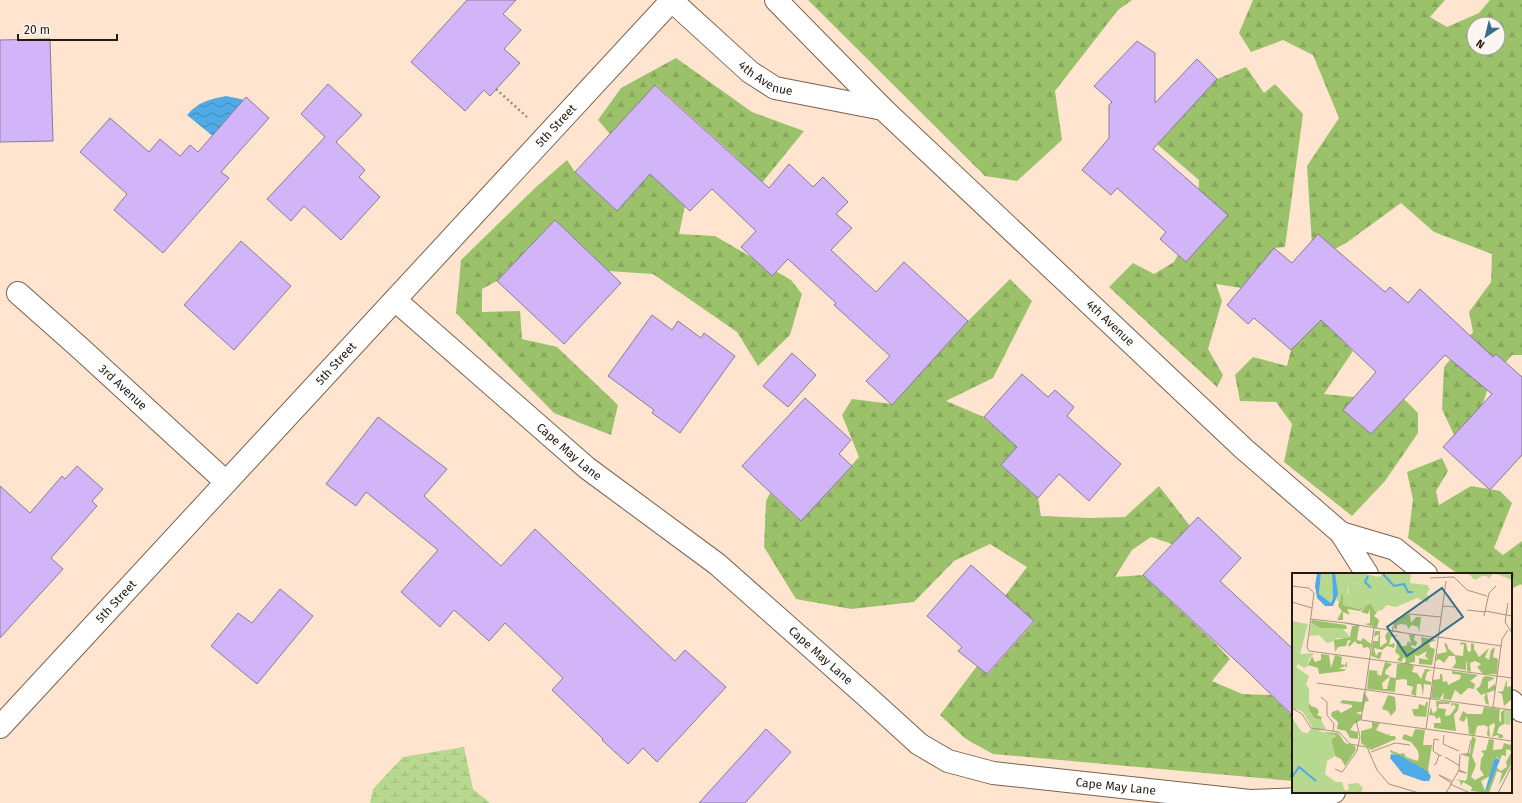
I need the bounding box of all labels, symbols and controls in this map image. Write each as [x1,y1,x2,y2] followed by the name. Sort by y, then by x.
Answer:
[18,16,117,42] scale bar
[1466,16,1506,56] north arrow
[24,23,50,37] text: 20 m
[1474,36,1487,51] text: N
[735,58,794,98] street label: 4th Avenue
[533,101,580,150] street label: 5th Street
[1083,297,1137,349] street label: 4th Avenue
[313,339,360,388] street label: 5th Street
[96,362,150,413] street label: 3rd Avenue
[534,420,604,483] street label: Cape May Lane
[1292,573,1512,793] inset map
[93,577,140,626] street label: 5th Street
[786,624,855,688] street label: Cape May Lane
[1075,775,1157,798] street label: Cape May Lane

